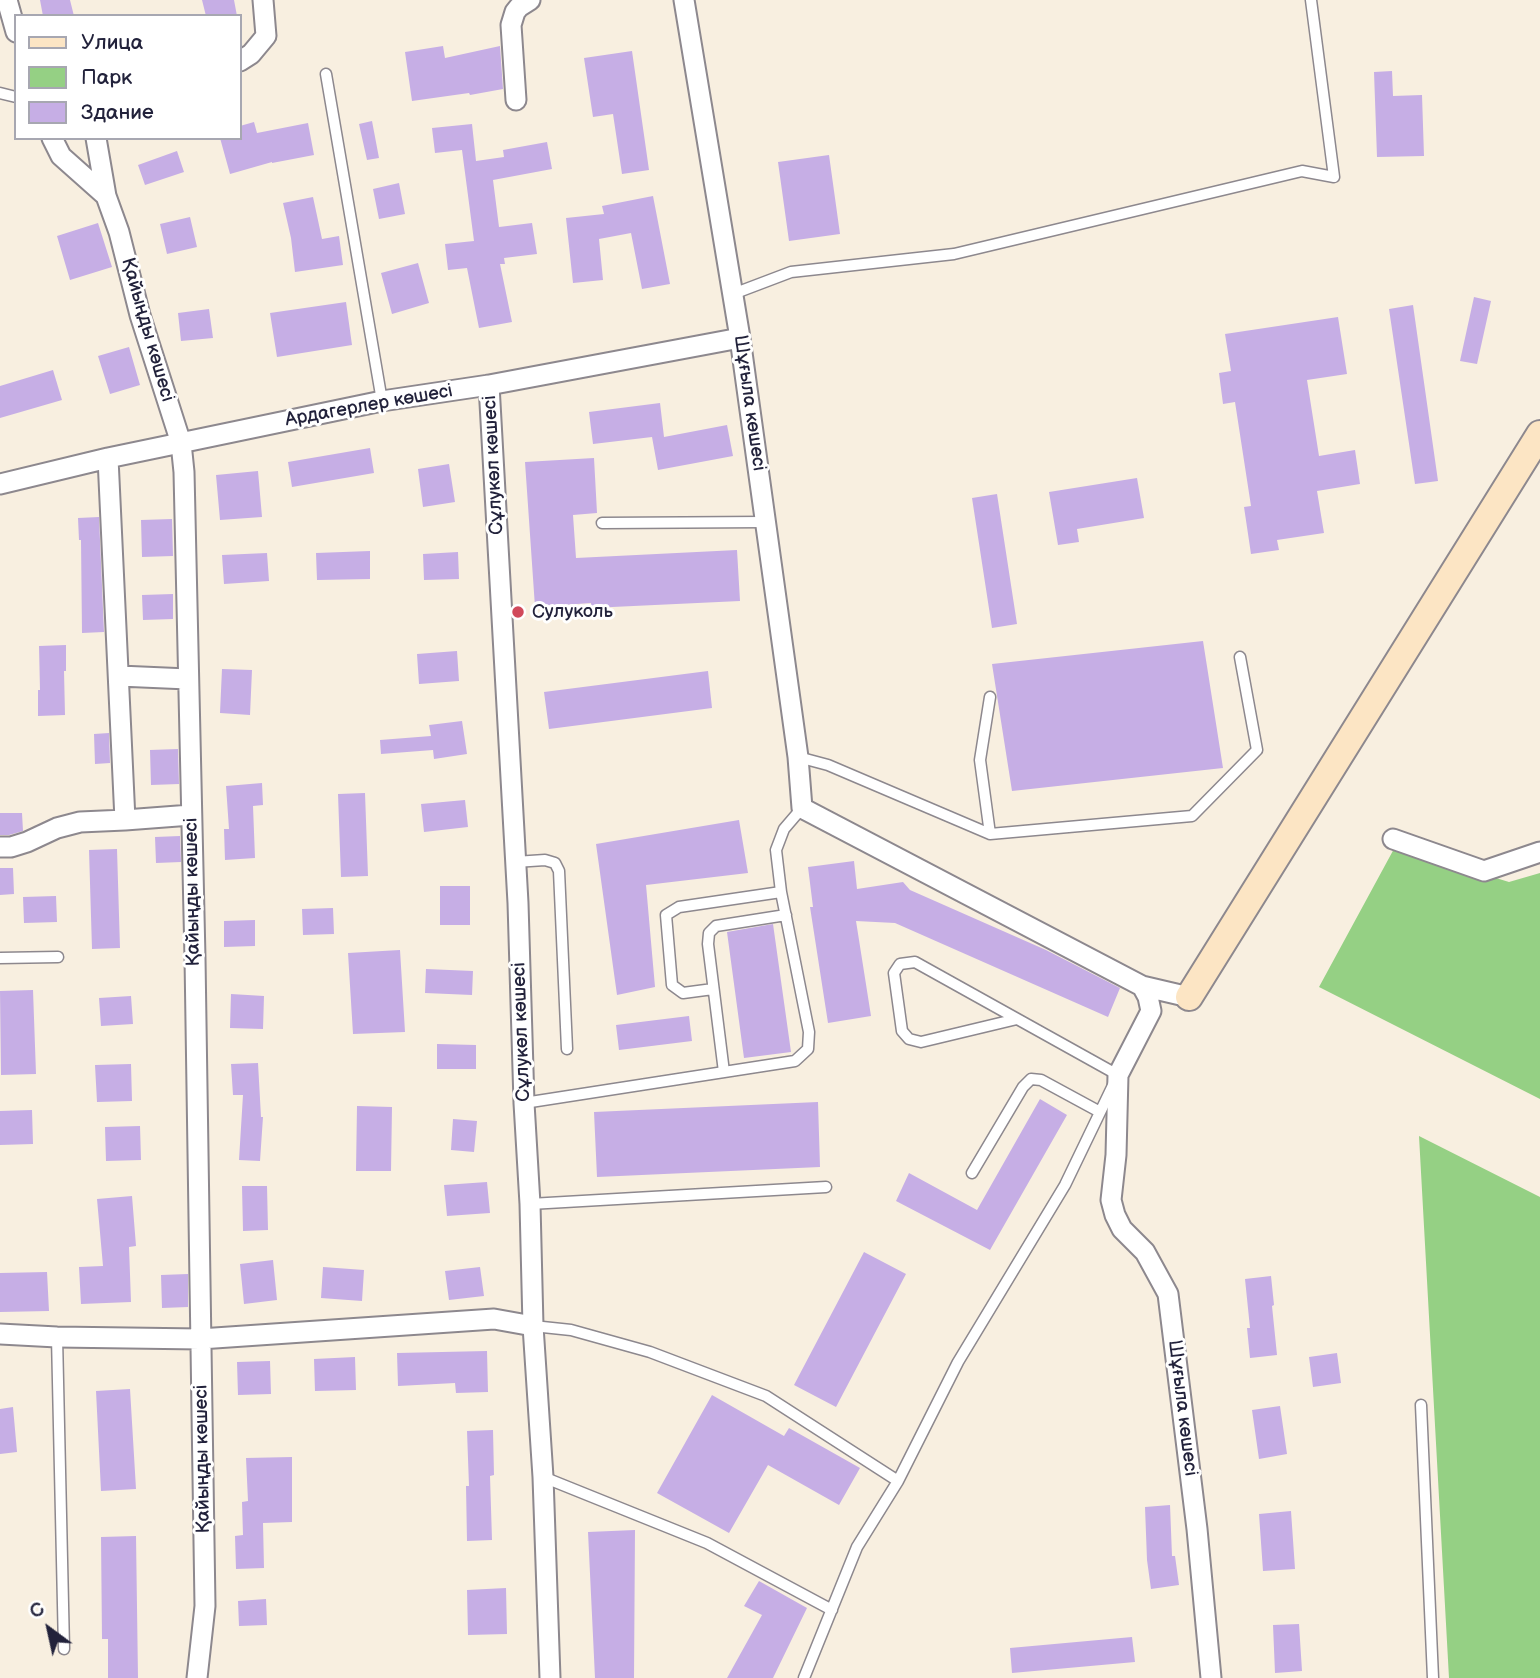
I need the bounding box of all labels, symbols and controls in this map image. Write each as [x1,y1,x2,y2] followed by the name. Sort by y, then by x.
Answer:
[14,14,242,140] legend
[81,30,143,55] text: Улица
[81,65,132,90] text: Парк
[81,100,154,125] text: Здание
[116,255,178,405] street label: Қайыңды көшесі
[728,333,770,473] street label: Шұғыла көшесі
[283,380,455,432] street label: Ардагерлер көшесі
[479,395,509,535] street label: Сұлукөл көшесі
[532,601,613,623] place label: Сулуколь
[510,604,526,620] marker: Сулуколь
[180,817,206,967] street label: Қайыңды көшесі
[508,962,536,1102] street label: Сұлукөл көшесі
[1162,1339,1202,1477] street label: Шұғыла көшесі
[190,1384,216,1534] street label: Қайыңды көшесі
[14,1594,84,1664] north arrow
[25,1598,49,1624] text: С

